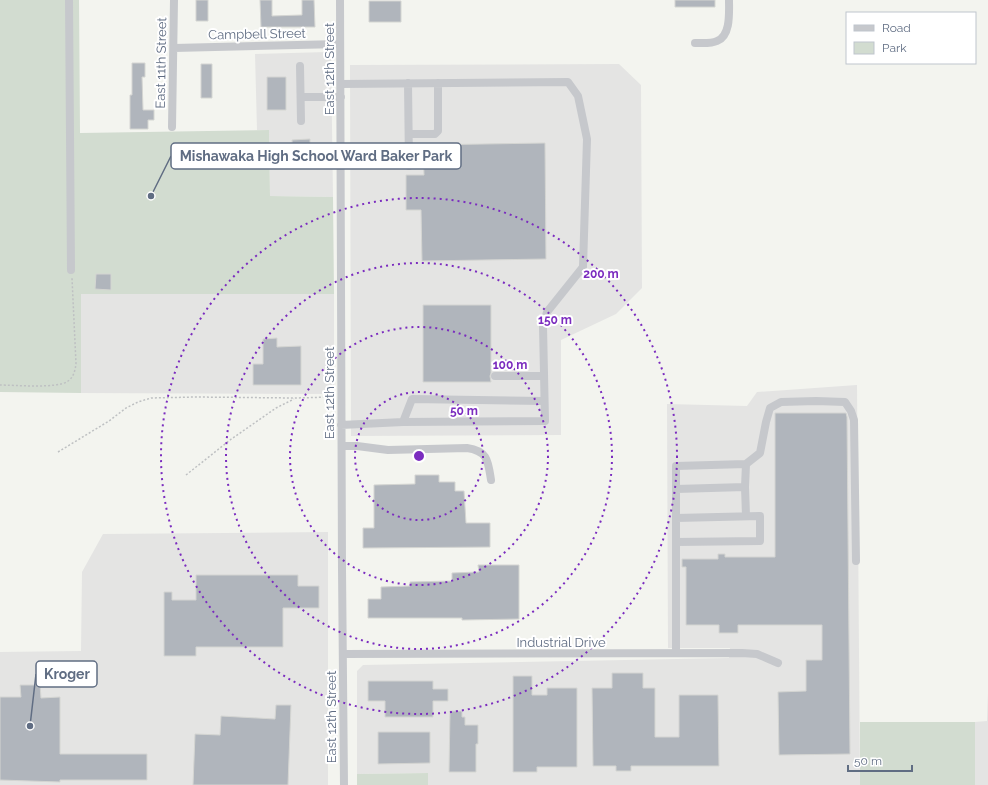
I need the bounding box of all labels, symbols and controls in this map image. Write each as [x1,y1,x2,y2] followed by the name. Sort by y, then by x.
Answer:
[846,12,976,64] legend
[153,17,169,109] street label: East 11th Street
[882,21,911,35] text: Road
[322,22,337,115] street label: East 12th Street
[208,26,307,42] street label: Campbell Street
[882,41,907,55] text: Park
[171,143,461,169] callout: Mishawaka High School Ward Baker Park
[180,148,452,164] text: Mishawaka High School Ward Baker Park
[583,267,619,281] text: 200 m
[538,313,572,327] text: 150 m
[322,346,337,439] street label: East 12th Street
[493,358,527,372] text: 100 m
[450,404,478,418] text: 50 m
[412,449,426,463] centre of rings
[516,635,606,650] street label: Industrial Drive
[36,661,97,687] callout: Kroger
[44,666,91,682] text: Kroger
[324,670,339,763] street label: East 12th Street
[848,747,912,773] scale bar
[854,754,882,768] text: 50 m

